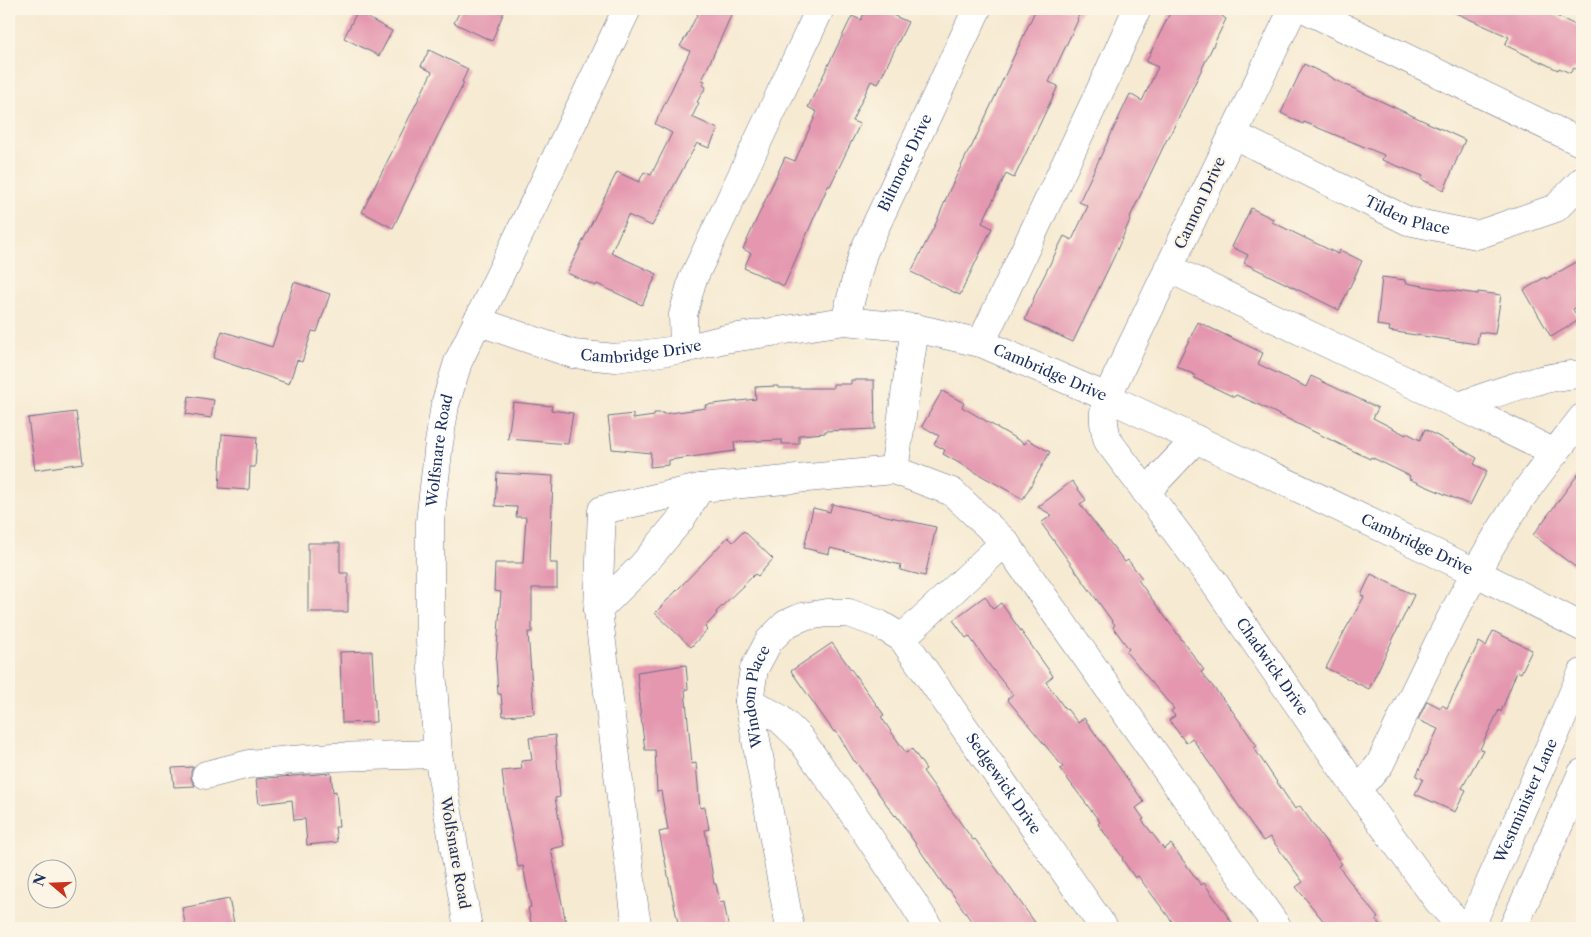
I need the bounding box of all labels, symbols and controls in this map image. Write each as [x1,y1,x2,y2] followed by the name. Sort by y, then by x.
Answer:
[874,111,936,214] street label: Biltmore Drive
[1170,154,1229,252] street label: Cannon Drive
[1362,191,1452,238] street label: Tilden Place
[580,335,703,367] street label: Cambridge Drive
[991,339,1110,405] street label: Cambridge Drive
[422,392,457,509] street label: Wolfsnare Road
[1358,509,1476,579] street label: Cambridge Drive
[1232,614,1313,719] street label: Chadwick Drive
[739,642,774,750] street label: Windom Place
[962,729,1046,838] street label: Sedgewick Drive
[1489,736,1561,866] street label: Westminister Lane
[436,794,475,911] street label: Wolfsnare Road
[28,860,78,910] north arrow
[29,871,50,888] text: N

